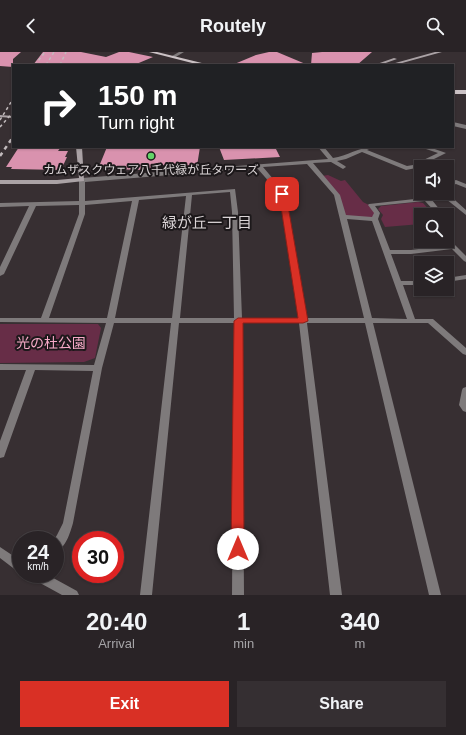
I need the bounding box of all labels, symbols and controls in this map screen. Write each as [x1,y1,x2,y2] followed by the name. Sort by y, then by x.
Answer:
[20,15,42,37] icon: back
[424,15,446,37] icon: search
[200,16,266,36] text: Routely
[32,80,84,132] icon: right
[98,80,177,111] text: 150 m
[98,113,174,133] text: Turn right
[146,151,156,161] marker: カムザスクウェア八千代緑が丘タワーズ
[414,160,454,296] map controls
[414,160,454,200] button: sound
[43,163,259,177] place label: カムザスクウェア八千代緑が丘タワーズ
[265,177,299,211] pin
[271,183,293,205] icon: arrive
[414,208,454,248] button: search
[162,214,252,231] district label: 緑が丘一丁目
[414,256,454,296] button: layers
[16,335,86,351] park label: 光の杜公園
[217,528,259,570] position arrow
[72,531,124,583] speed limit sign: 30
[27,541,49,563] text: 24
[27,561,49,572] text: km/h
[86,608,147,635] text: 20:40
[237,608,250,635] text: 1
[340,608,380,635] text: 340
[98,636,135,651] text: Arrival
[233,636,254,651] text: min
[355,636,365,651] text: m
[20,681,229,727] button: Exit
[237,681,446,727] button: Share

